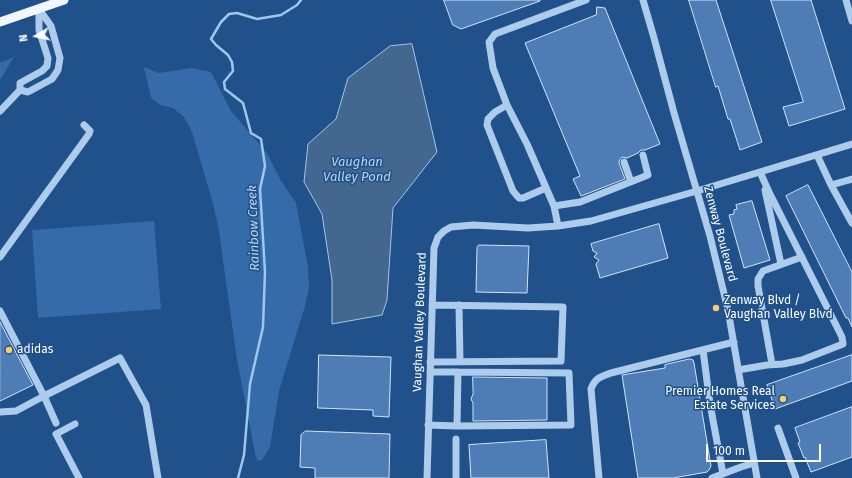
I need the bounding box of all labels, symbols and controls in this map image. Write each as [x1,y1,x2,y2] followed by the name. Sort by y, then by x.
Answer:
[16,16,56,56] north arrow
[17,33,31,43] text: N
[323,154,391,185] water label: Vaughan Valley Pond
[245,185,263,271] water label: Rainbow Creek
[700,185,740,283] street label: Zenway Boulevard
[410,252,430,392] street label: Vaughan Valley Boulevard
[724,294,833,322] place label: Zenway Blvd / Vaughan Valley Blvd
[711,303,721,313] marker: Zenway Blvd / Vaughan Valley Blvd
[17,343,53,357] place label: adidas
[4,345,14,355] marker: adidas
[665,385,775,413] place label: Premier Homes Real Estate Services
[778,394,788,404] marker: Premier Homes Real Estate Services
[708,436,823,462] scale bar
[713,444,745,458] text: 100 m

